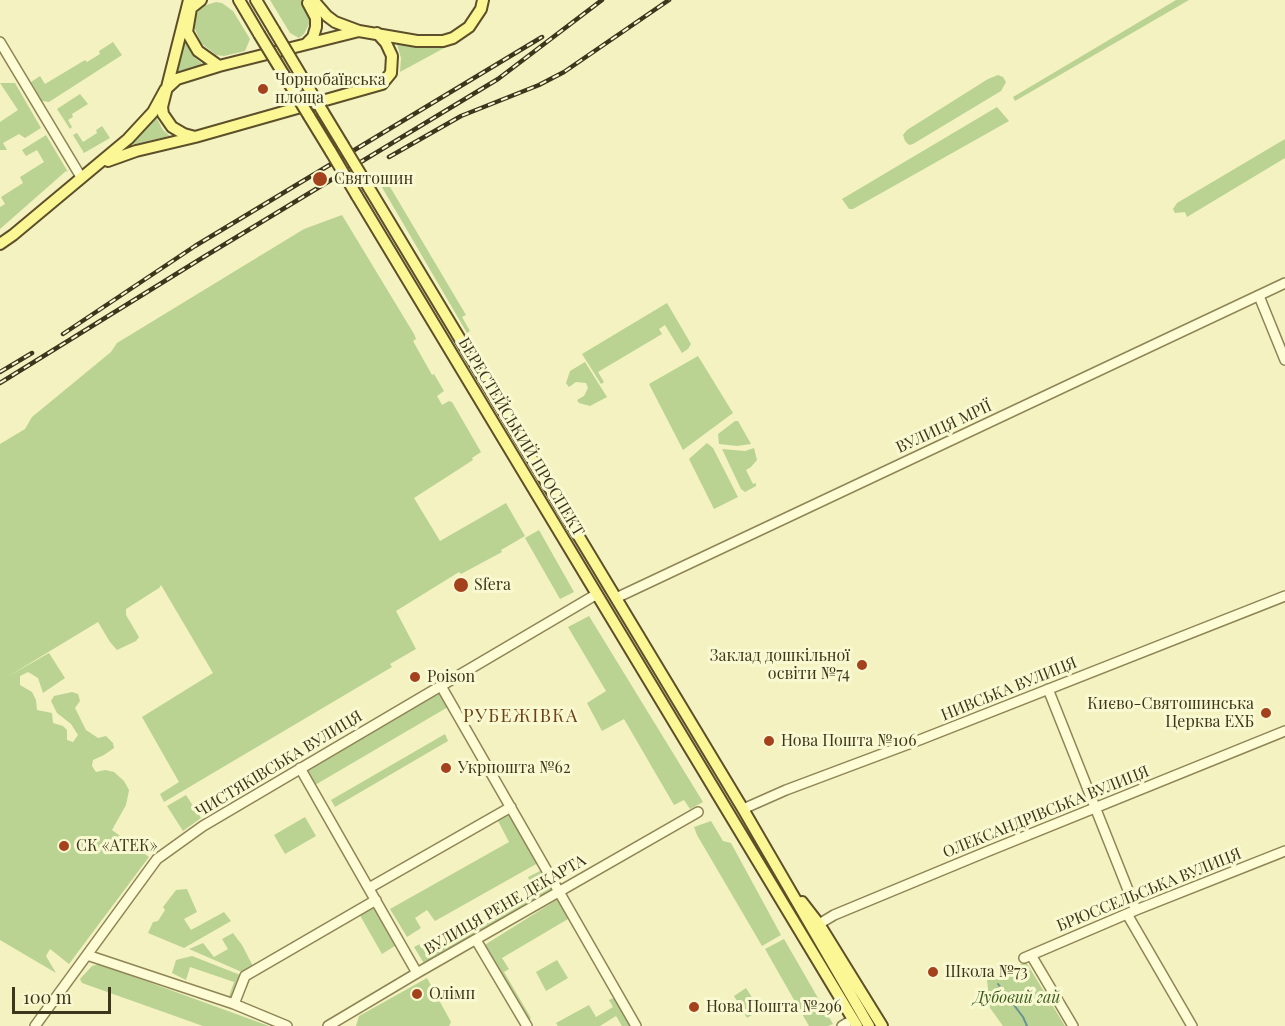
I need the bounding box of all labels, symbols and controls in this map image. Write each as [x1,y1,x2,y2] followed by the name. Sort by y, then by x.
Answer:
[275,70,386,108] place label: Чорнобаївська площа
[256,82,270,96] marker: Чорнобаївська площа
[334,169,413,189] place label: Святошин
[311,170,329,188] marker: Святошин
[454,334,588,540] street label: БЕРЕСТЕЙСЬКИЙ ПРОСПЕКТ
[893,396,995,458] street label: ВУЛИЦЯ МРІЇ
[474,575,511,595] place label: Sfera
[452,576,470,594] marker: Sfera
[710,646,850,684] place label: Заклад дошкільної освіти №74
[938,653,1080,725] street label: НИВСЬКА ВУЛИЦЯ
[855,658,869,672] marker: Заклад дошкільної освіти №74
[427,667,475,687] place label: Poison
[408,670,422,684] marker: Poison
[1087,694,1254,732] place label: Києво-Святошинська Церква ЕХБ
[463,705,579,727] district label: РУБЕЖІВКА
[1259,706,1273,720] marker: Києво-Святошинська Церква ЕХБ
[192,707,366,821] street label: ЧИСТЯКІВСЬКА ВУЛИЦЯ
[781,731,916,751] place label: Нова Пошта №106
[762,734,776,748] marker: Нова Пошта №106
[458,758,571,778] place label: Укрпошта №62
[439,761,453,775] marker: Укрпошта №62
[940,762,1152,862] street label: ОЛЕКСАНДРІВСЬКА ВУЛИЦЯ
[76,836,158,856] place label: СК «АТЕК»
[57,839,71,853] marker: СК «АТЕК»
[1054,844,1244,936] street label: БРЮССЕЛЬСЬКА ВУЛИЦЯ
[421,851,589,959] street label: ВУЛИЦЯ РЕНЕ ДЕКАРТА
[945,962,1028,982] place label: Школа №73
[926,965,940,979] marker: Школа №73
[15,975,114,1013] scale bar
[429,984,475,1004] place label: Олімп
[23,985,72,1009] text: 100 m
[410,987,424,1001] marker: Олімп
[974,988,1060,1008] park label: Дубовий гай
[706,997,842,1017] place label: Нова Пошта №296
[687,1000,701,1014] marker: Нова Пошта №296

